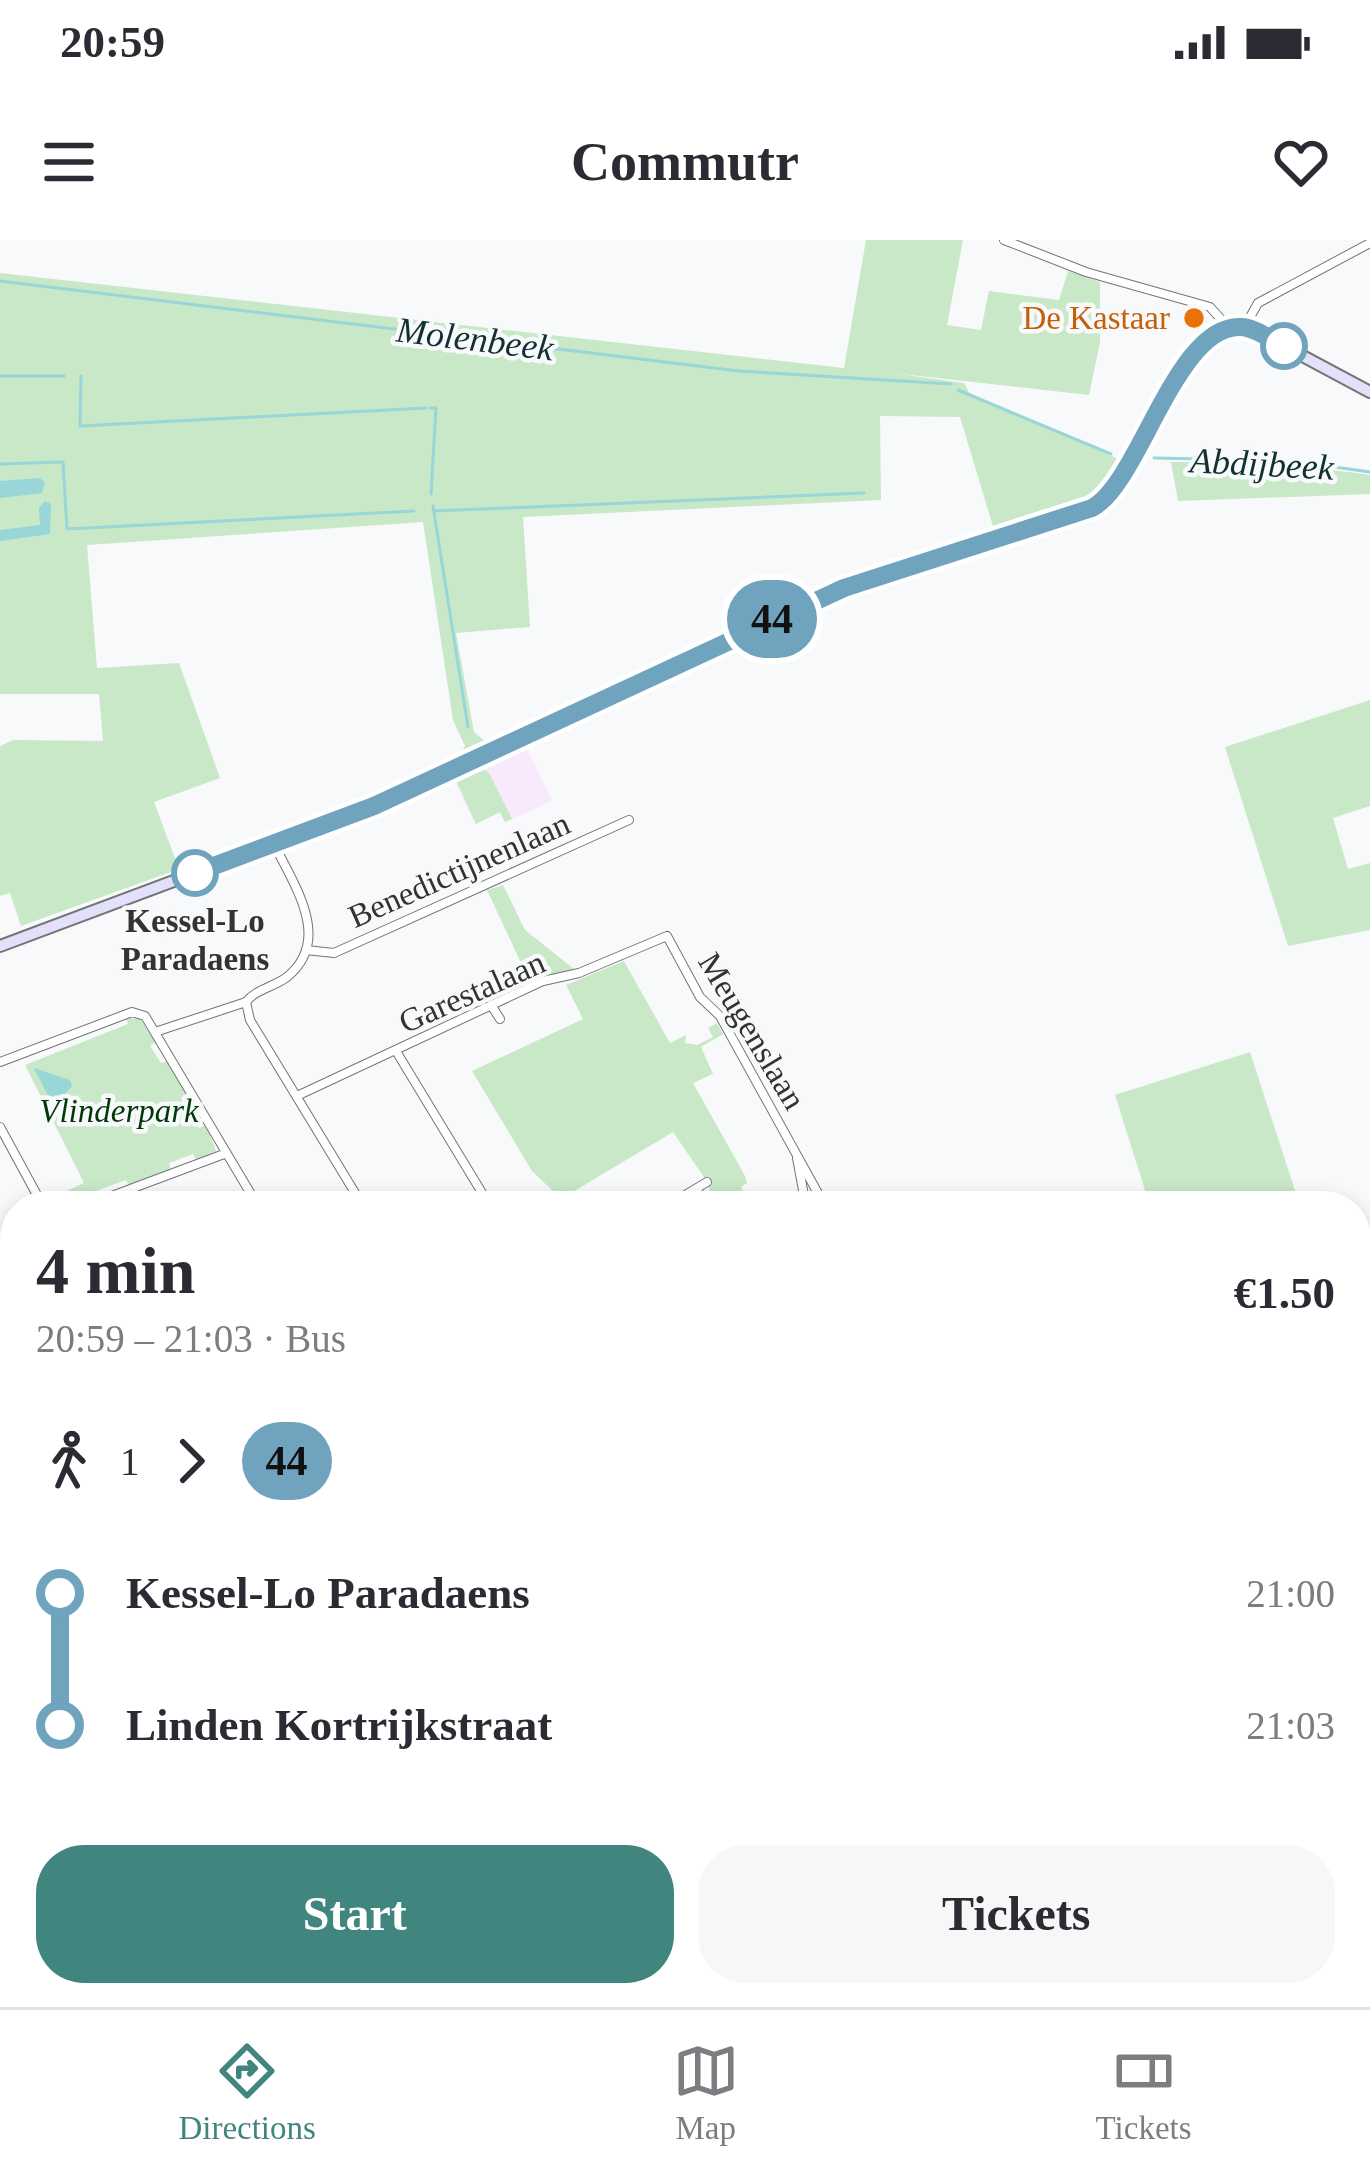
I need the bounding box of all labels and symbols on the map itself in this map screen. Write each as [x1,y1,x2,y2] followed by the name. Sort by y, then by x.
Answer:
[1022,300,1170,336] place label: De Kastaar
[1181,305,1207,331] marker: De Kastaar
[393,309,557,369] water label: Molenbeek
[1262,324,1306,368] unlabelled marker
[1187,440,1336,488] water label: Abdijbeek
[718,580,826,658] line badge: 44
[343,805,575,935] street label: Benedictijnenlaan
[173,851,217,895] marker: Kessel-Lo Paradaens
[121,903,269,977] place label: Kessel-Lo Paradaens
[394,944,550,1040] street label: Garestalaan
[691,946,813,1116] street label: Meugenslaan
[39,1093,200,1129] park label: Vlinderpark

